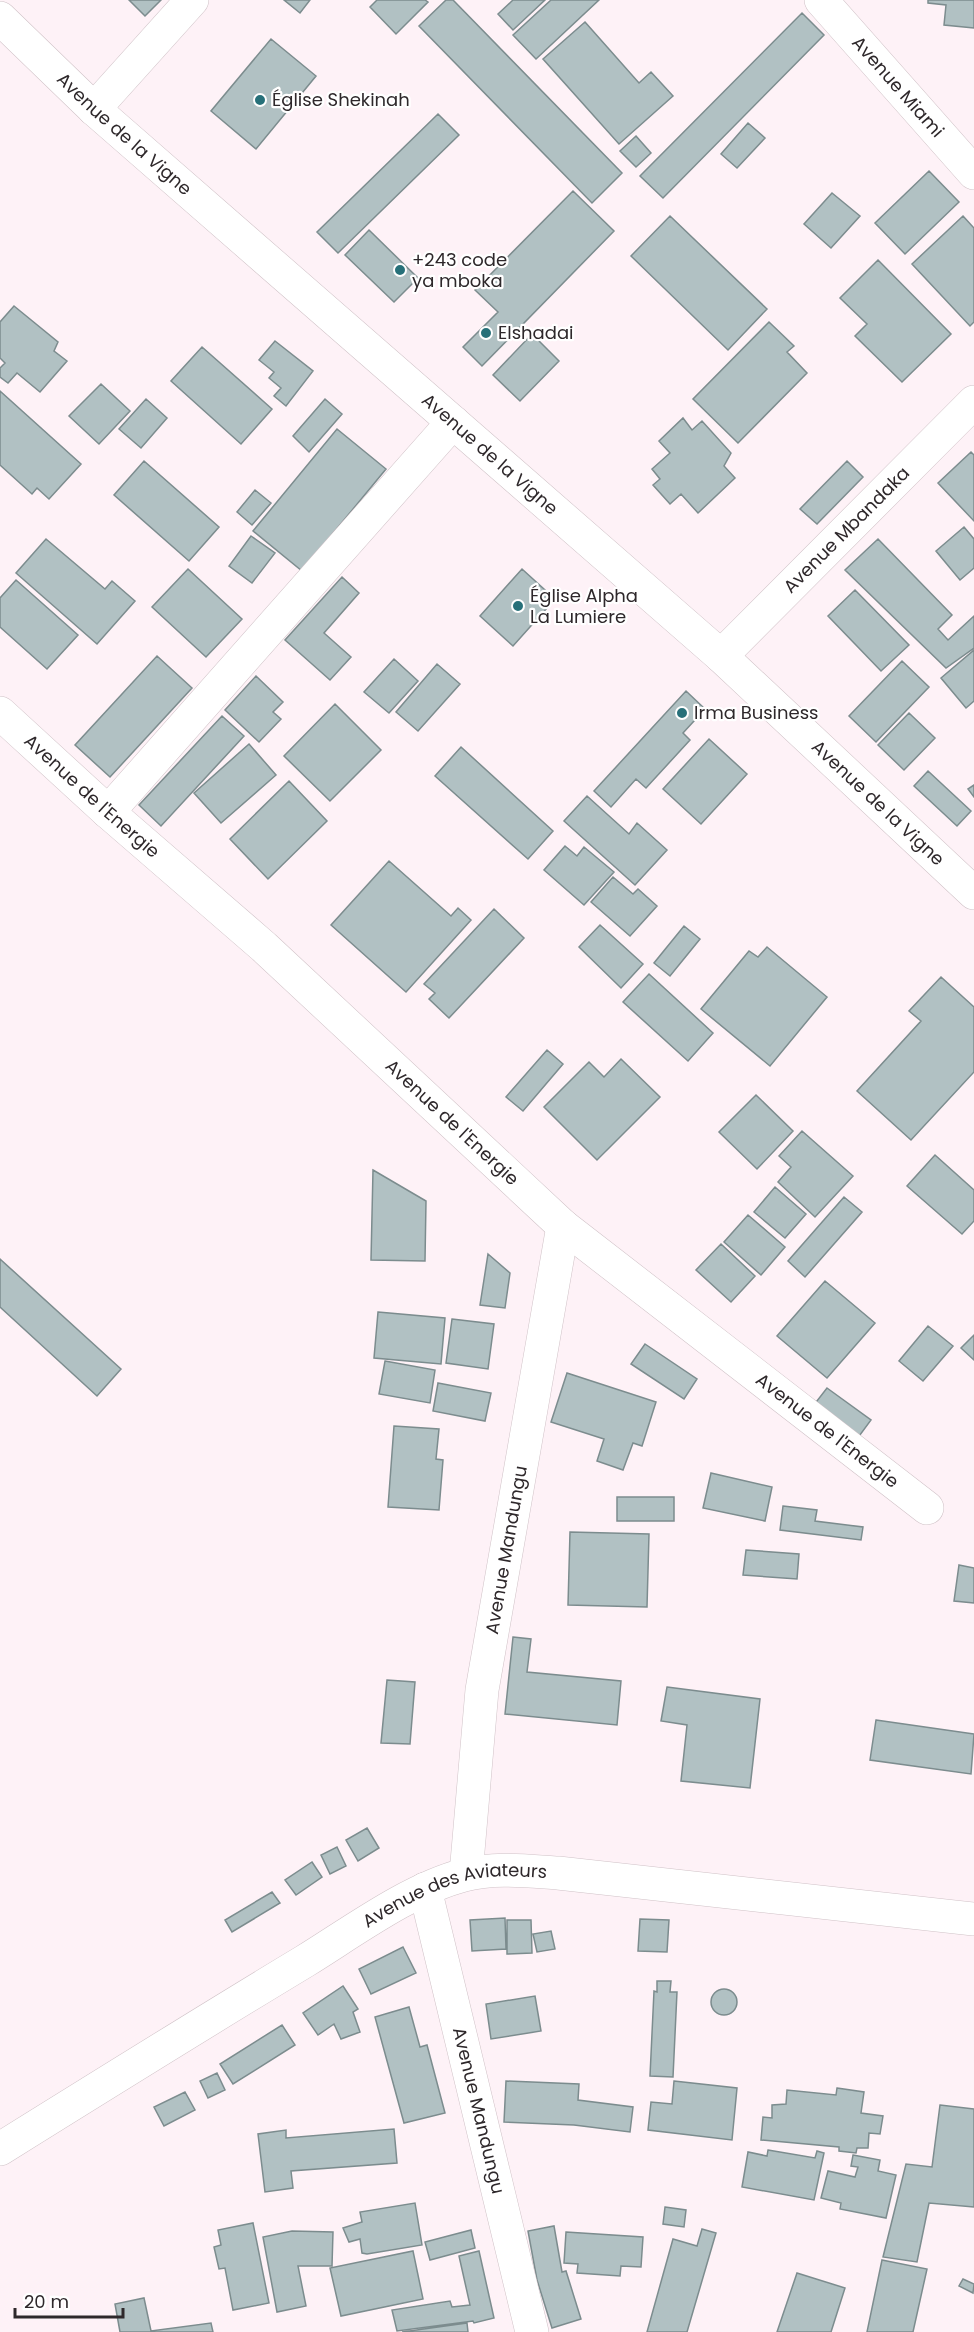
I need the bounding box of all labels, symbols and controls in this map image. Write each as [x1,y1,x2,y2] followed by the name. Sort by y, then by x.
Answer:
[847,31,950,143] street label: Avenue Miami
[51,67,197,201] street label: Avenue de la Vigne
[272,87,410,112] place label: Église Shekinah
[253,93,267,107] marker: Église Shekinah
[412,247,507,293] place label: +243 code ya mboka
[393,263,407,277] marker: +243 code ya mboka
[498,320,574,345] place label: Elshadai
[479,326,493,340] marker: Elshadai
[416,387,564,520] street label: Avenue de la Vigne
[778,461,915,598] street label: Avenue Mbandaka
[530,583,638,629] place label: Église Alpha La Lumiere
[511,599,525,613] marker: Église Alpha La Lumiere
[694,700,819,725] place label: Irma Business
[675,706,689,720] marker: Irma Business
[19,728,165,863] street label: Avenue de l'Energie
[806,734,950,871] street label: Avenue de la Vigne
[380,1053,525,1191] street label: Avenue de l'Energie
[751,1367,904,1494] street label: Avenue de l'Energie
[479,1464,533,1636] street label: Avenue Mandungu
[358,1857,548,1933] street label: Avenue des Aviateurs
[447,2025,511,2196] street label: Avenue Mandungu
[15,2281,123,2319] scale bar
[24,2289,69,2314] text: 20 m

